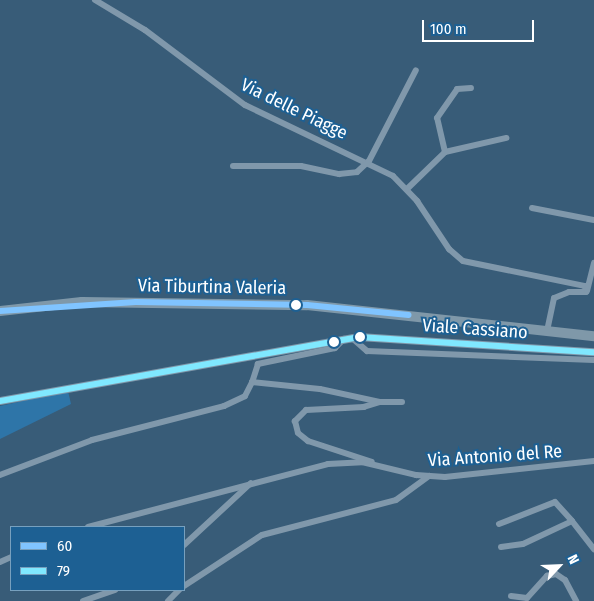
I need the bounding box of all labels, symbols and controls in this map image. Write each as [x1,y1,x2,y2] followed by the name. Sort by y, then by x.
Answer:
[424,10,536,42] scale bar
[430,20,467,38] text: 100 m
[237,74,351,144] street label: Via delle Piagge
[138,275,286,299] street label: Via Tiburtina Valeria
[291,300,301,310] unlabelled marker
[422,315,528,343] street label: Viale Cassiano
[355,332,365,342] unlabelled marker
[329,337,339,347] unlabelled marker
[427,441,563,471] street label: Via Antonio del Re
[10,526,185,591] legend
[57,537,72,555] text: 60
[534,541,584,591] north arrow
[564,552,583,567] text: N
[57,562,70,580] text: 79

